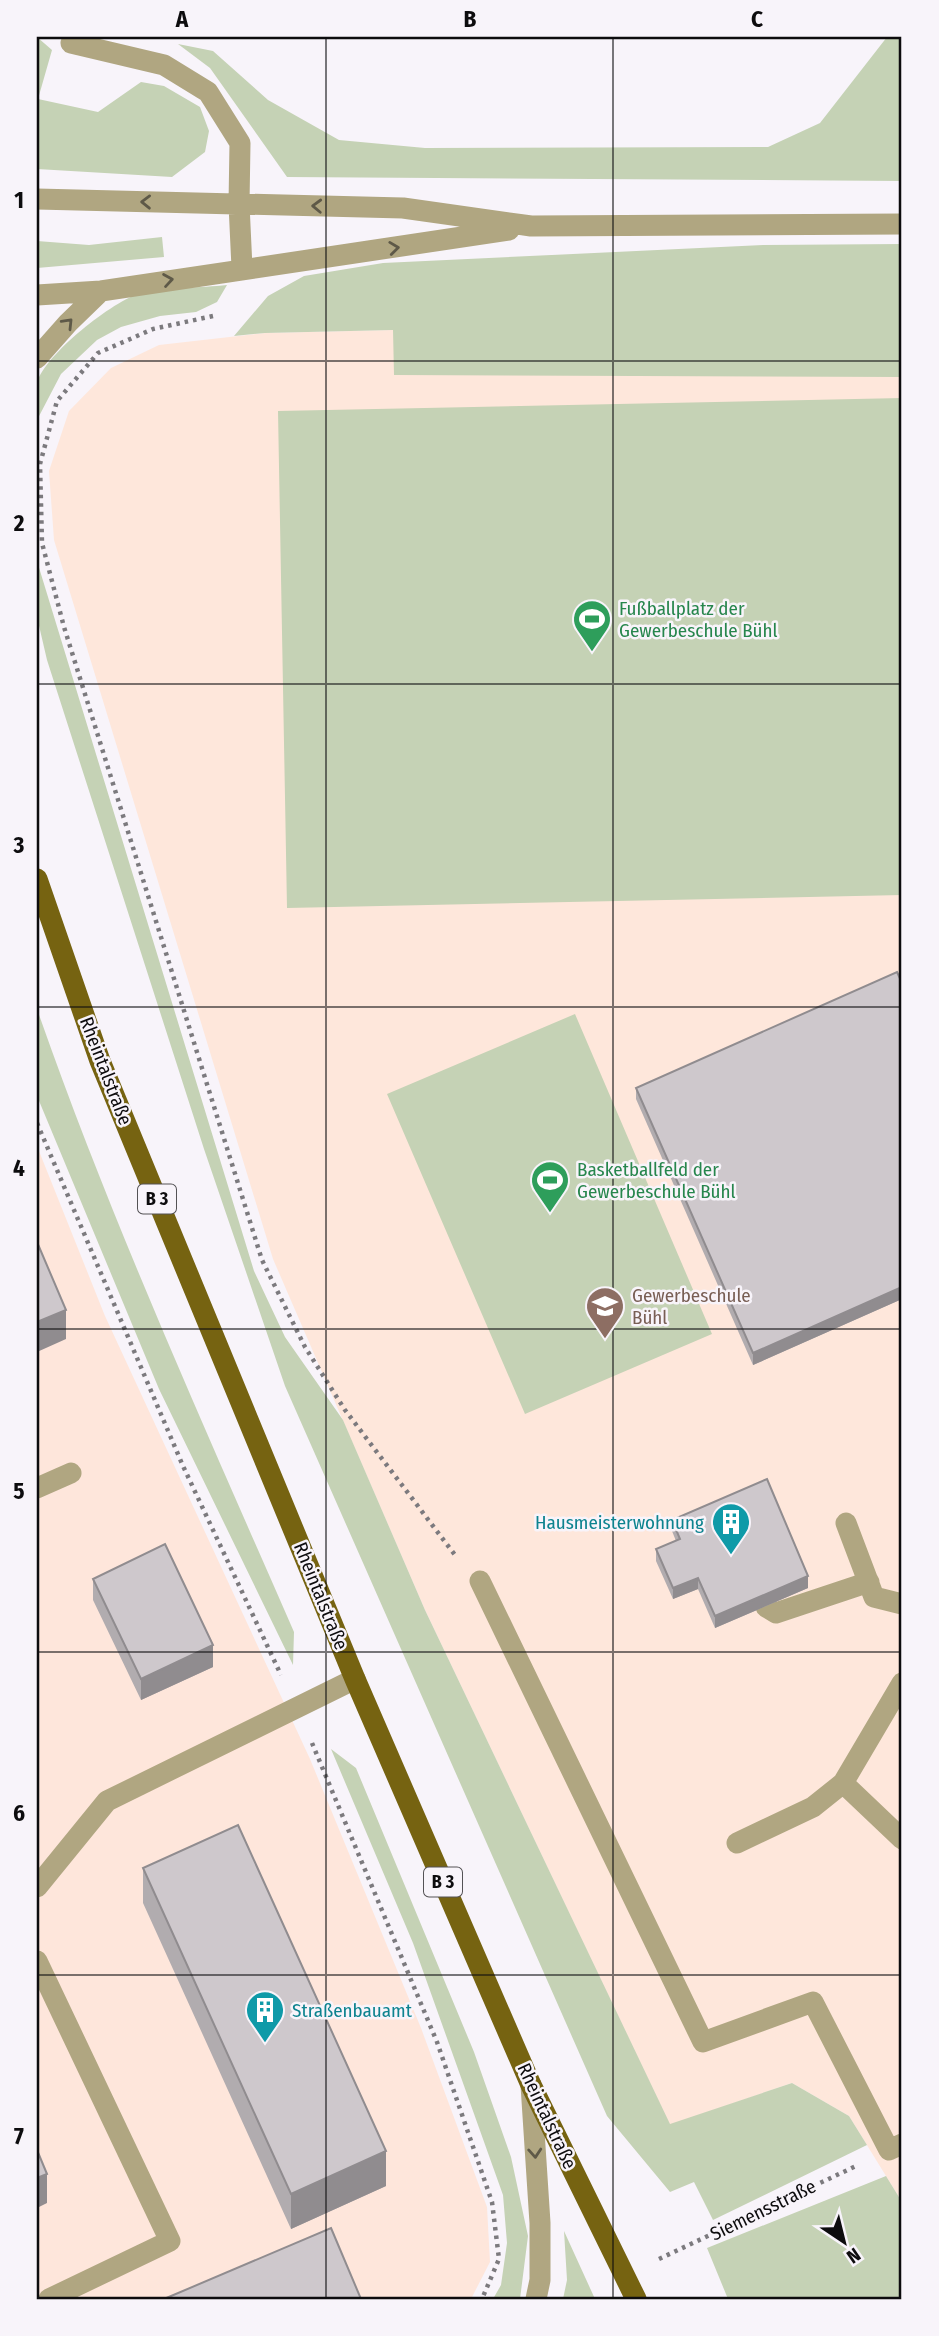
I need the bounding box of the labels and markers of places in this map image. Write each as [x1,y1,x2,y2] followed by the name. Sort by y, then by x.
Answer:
[619,597,778,642] place label: Fußballplatz der Gewerbeschule Bühl
[571,598,613,653] sports icon: Fußballplatz der Gewerbeschule Bühl
[577,1158,736,1203] place label: Basketballfeld der Gewerbeschule Bühl
[529,1159,571,1214] sports icon: Basketballfeld der Gewerbeschule Bühl
[632,1284,751,1329] place label: Gewerbeschule Bühl
[584,1285,626,1340] school or university icon: Gewerbeschule Bühl
[710,1501,752,1556] building icon: Hausmeisterwohnung
[535,1511,704,1534] place label: Hausmeisterwohnung
[244,1989,286,2044] building icon: Straßenbauamt
[292,1999,413,2022] place label: Straßenbauamt

